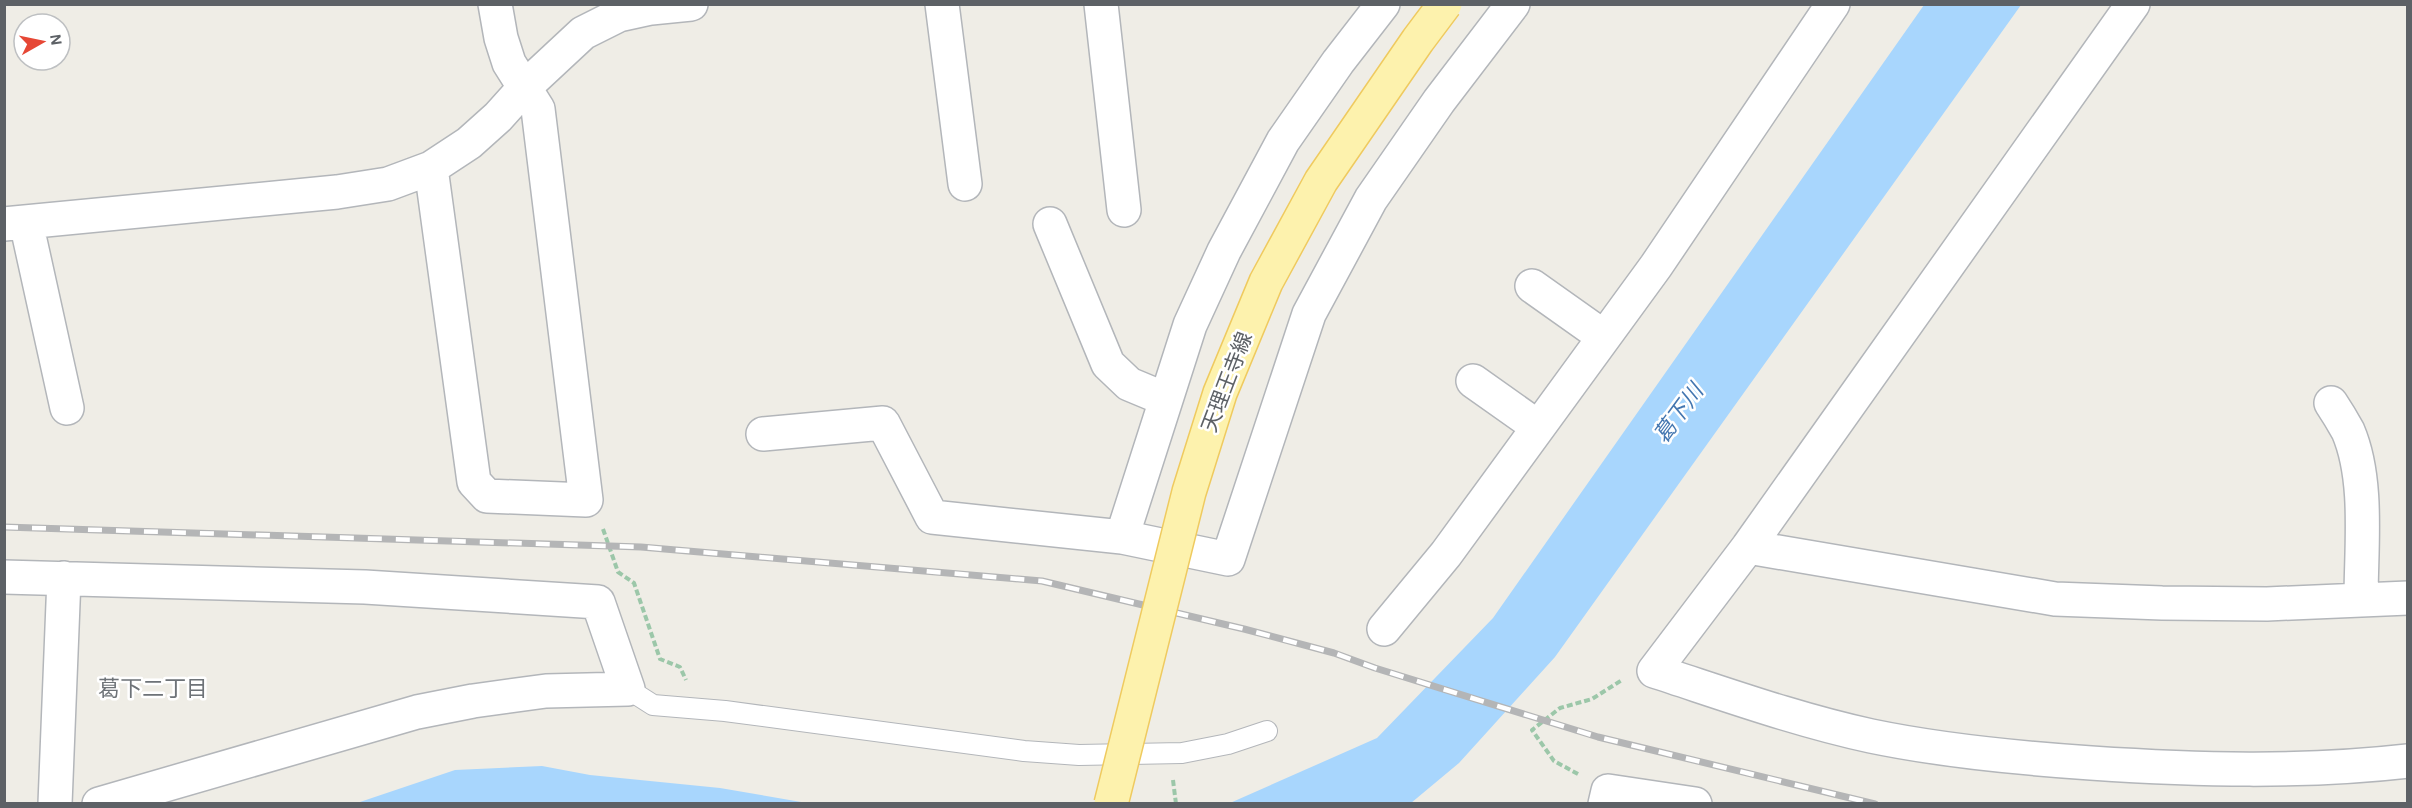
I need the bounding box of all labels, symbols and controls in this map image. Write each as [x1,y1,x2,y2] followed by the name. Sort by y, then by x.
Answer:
[12,12,72,72] north arrow
[47,33,65,47] text: N
[1198,329,1256,435] street label: 天理王寺線
[1650,378,1708,447] water label: 葛下川
[98,677,208,700] district label: 葛下二丁目

